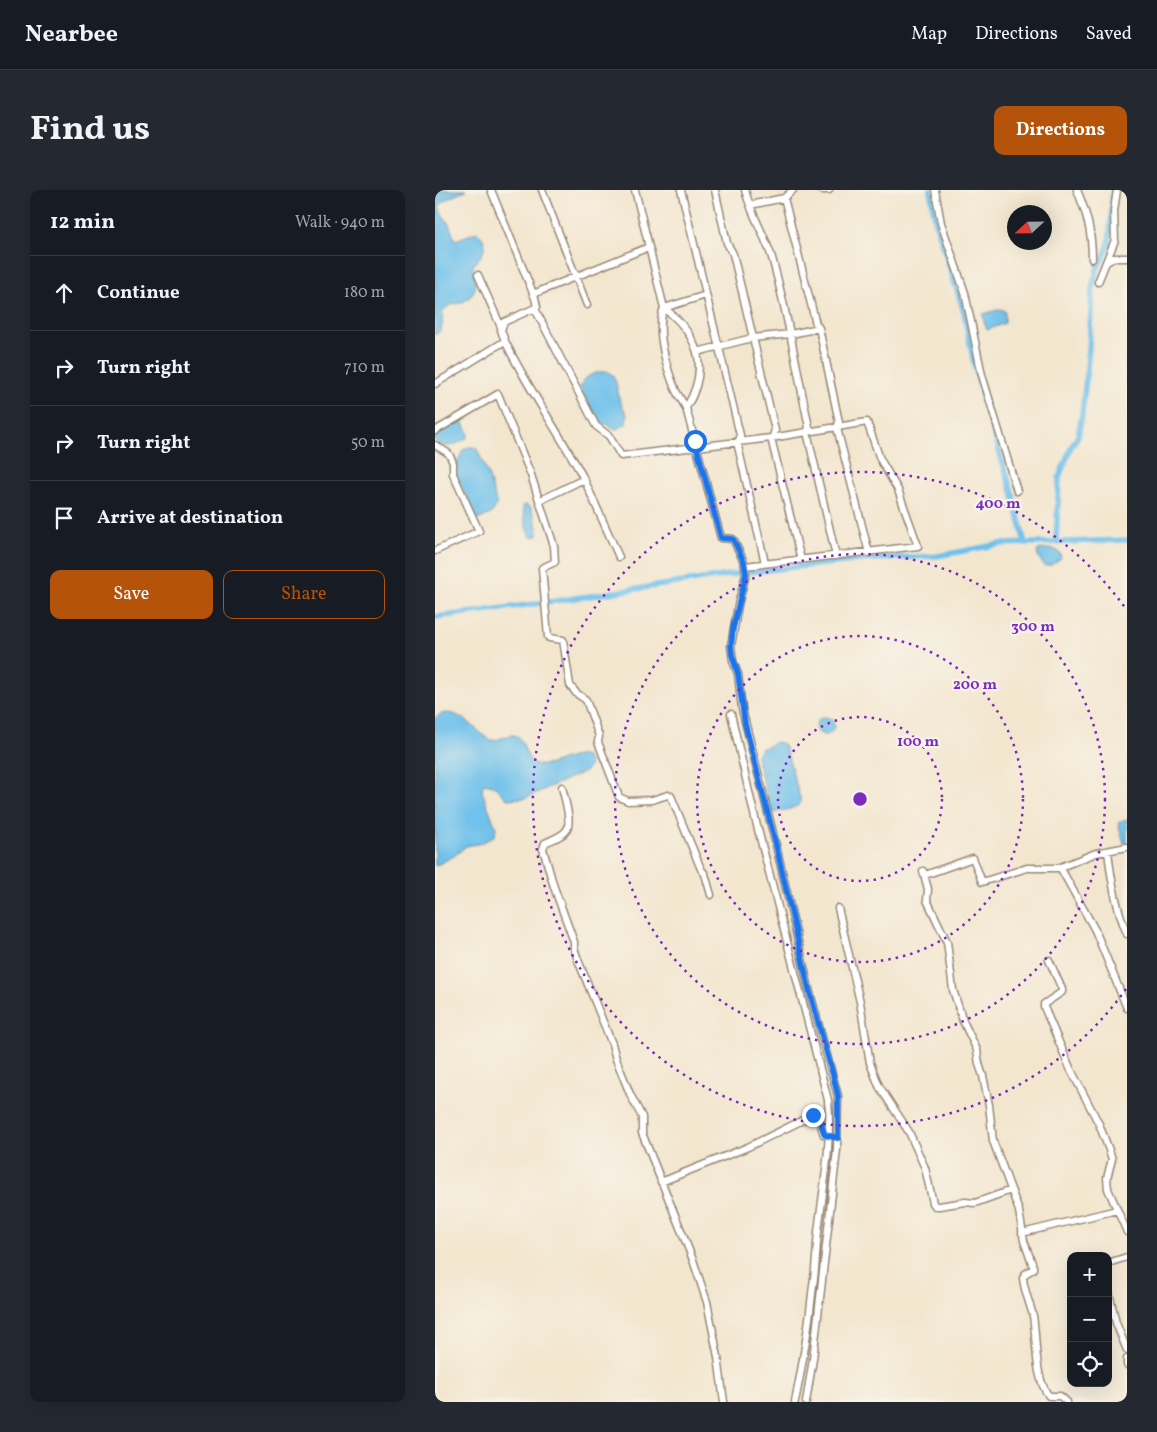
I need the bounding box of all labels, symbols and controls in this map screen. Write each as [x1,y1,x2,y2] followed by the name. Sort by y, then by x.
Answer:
[25,18,118,52] text: Nearbee
[911,22,947,47] text: Map
[975,22,1058,47] text: Directions
[1086,22,1132,47] text: Saved
[30,106,150,154] text: Find us
[994,106,1127,155] button: Directions
[1007,205,1052,250] north arrow
[50,208,115,237] text: 12 min
[295,212,385,234] text: Walk · 940 m
[50,279,78,307] icon: ahead
[97,280,180,306] text: Continue
[344,282,385,304] text: 180 m
[50,354,78,382] icon: right
[97,355,190,381] text: Turn right
[344,357,385,379] text: 710 m
[50,429,78,457] icon: right
[97,430,190,456] text: Turn right
[684,430,707,453] route start
[351,432,385,454] text: 50 m
[976,494,1021,515] text: 400 m
[50,504,78,532] icon: arrive
[97,505,283,531] text: Arrive at destination
[50,570,213,619] button: Save
[223,570,385,619] button: Share
[1011,617,1055,638] text: 300 m
[953,675,997,696] text: 200 m
[897,732,940,753] text: 100 m
[851,790,869,808] centre of rings
[802,1104,825,1127] route end
[1067,1252,1112,1387] map controls
[1067,1252,1112,1297] button: +
[1067,1297,1112,1342] button: −
[1067,1342,1112,1387] button: locate

